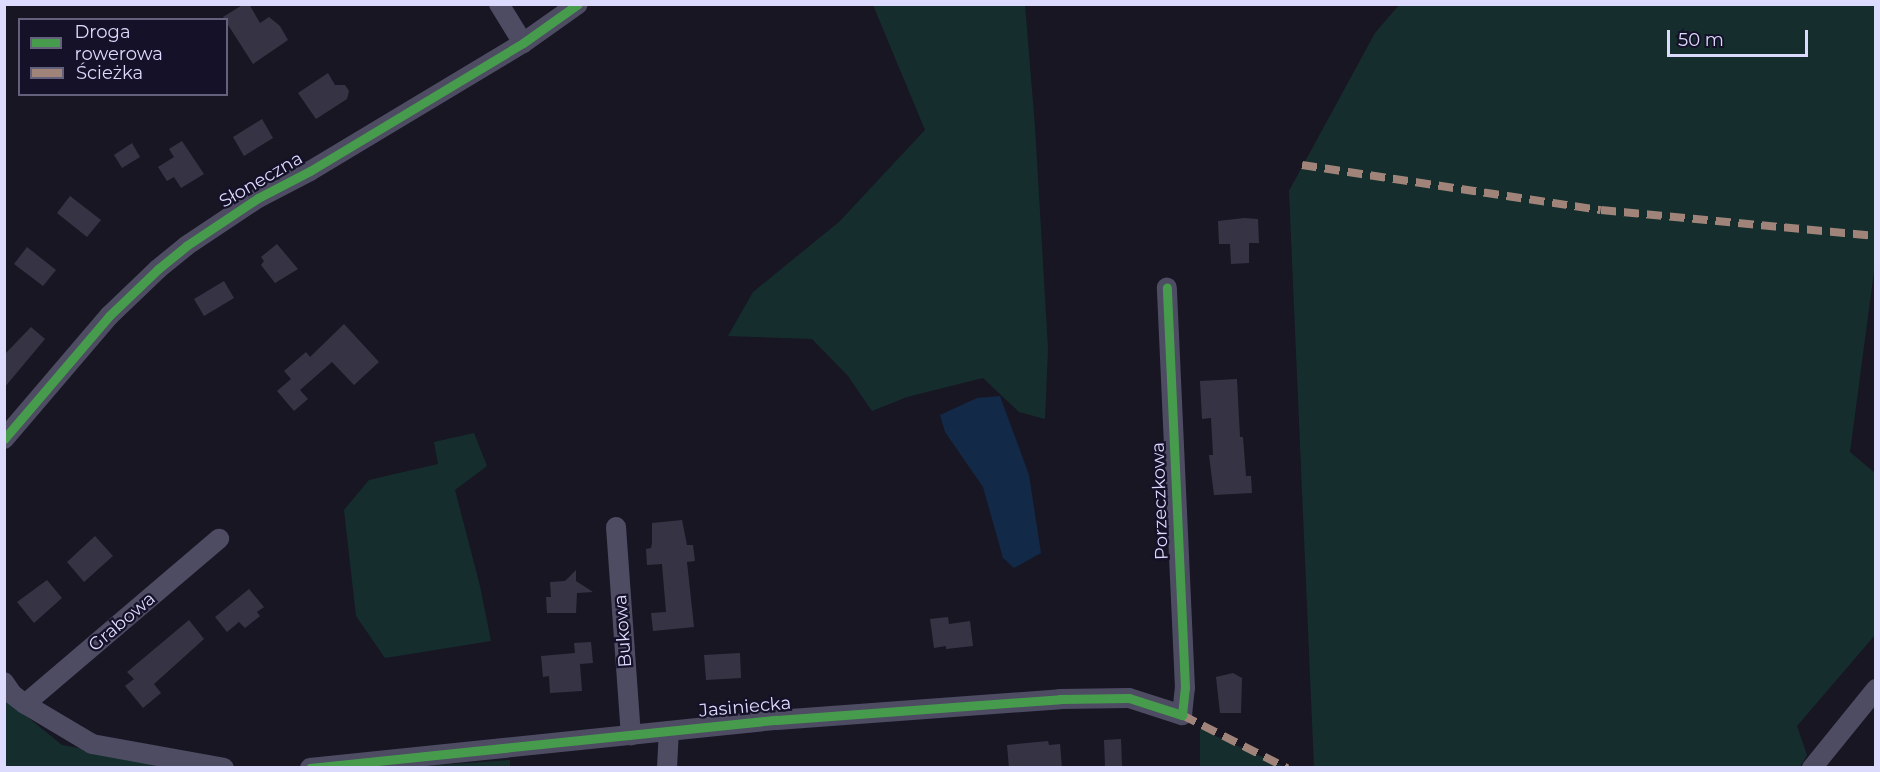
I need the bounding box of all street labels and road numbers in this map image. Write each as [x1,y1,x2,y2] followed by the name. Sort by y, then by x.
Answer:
[216,148,306,212] street label: Słoneczna
[1147,442,1173,560] street label: Porzeczkowa
[84,588,160,656] street label: Grabowa
[610,594,636,668] street label: Bukowa
[698,692,792,722] street label: Jasiniecka

